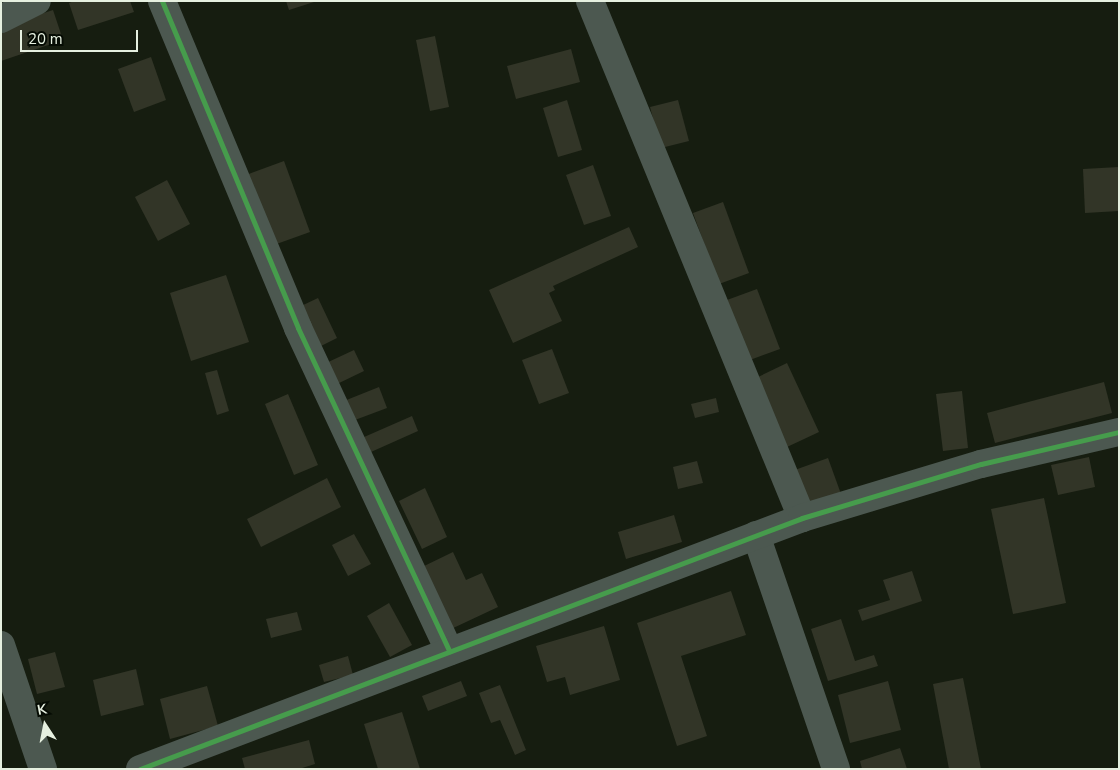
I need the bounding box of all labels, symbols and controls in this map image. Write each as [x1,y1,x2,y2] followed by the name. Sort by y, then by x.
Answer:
[22,20,140,52] scale bar
[28,29,63,49] text: 20 m
[20,700,70,750] north arrow
[36,700,48,720] text: K

